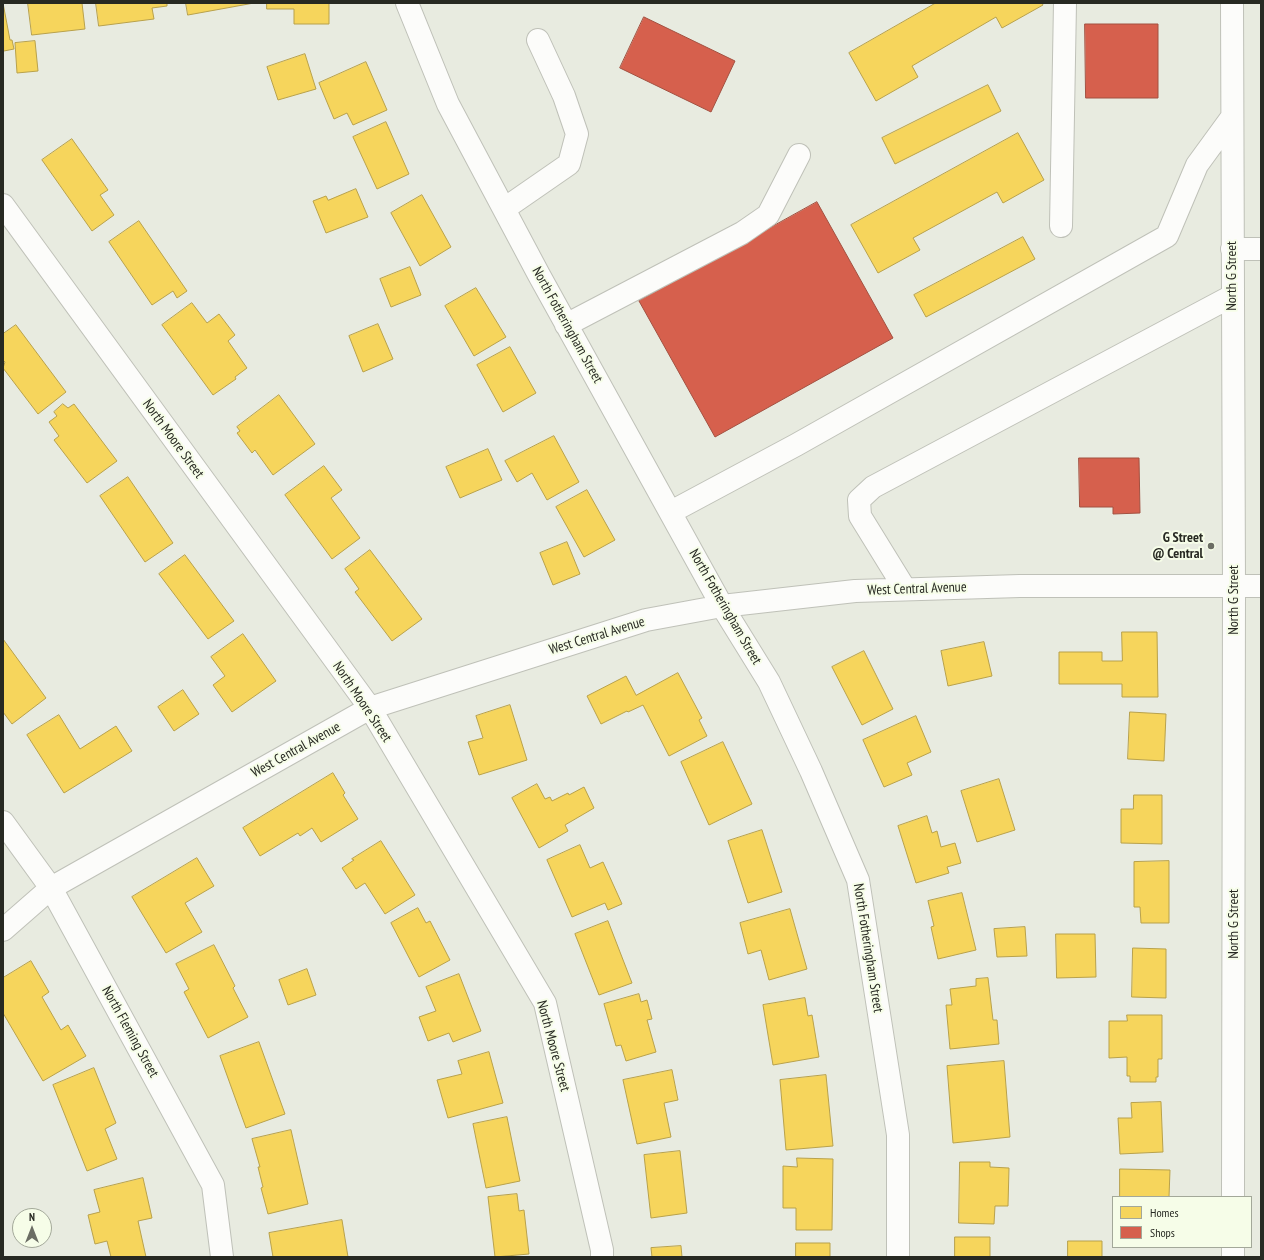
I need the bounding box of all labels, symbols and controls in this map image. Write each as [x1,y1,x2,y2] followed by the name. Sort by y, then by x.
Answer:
[1224,241,1240,311] street label: North G Street
[528,264,606,386] street label: North Fotheringham Street
[139,396,207,482] street label: North Moore Street
[1152,530,1203,562] place label: G Street @ Central
[1206,541,1216,551] marker: G Street @ Central
[685,546,765,668] street label: North Fotheringham Street
[1226,565,1242,635] street label: North G Street
[867,579,967,599] street label: West Central Avenue
[547,613,647,659] street label: West Central Avenue
[329,659,395,745] street label: North Moore Street
[249,719,343,781] street label: West Central Avenue
[850,882,886,1014] street label: North Fotheringham Street
[1226,889,1242,959] street label: North G Street
[98,983,162,1081] street label: North Fleming Street
[533,999,573,1093] street label: North Moore Street
[1112,1196,1252,1248] legend
[1150,1205,1178,1220] text: Homes
[12,1208,52,1248] north arrow
[29,1210,35,1224] text: N
[1150,1225,1175,1240] text: Shops

